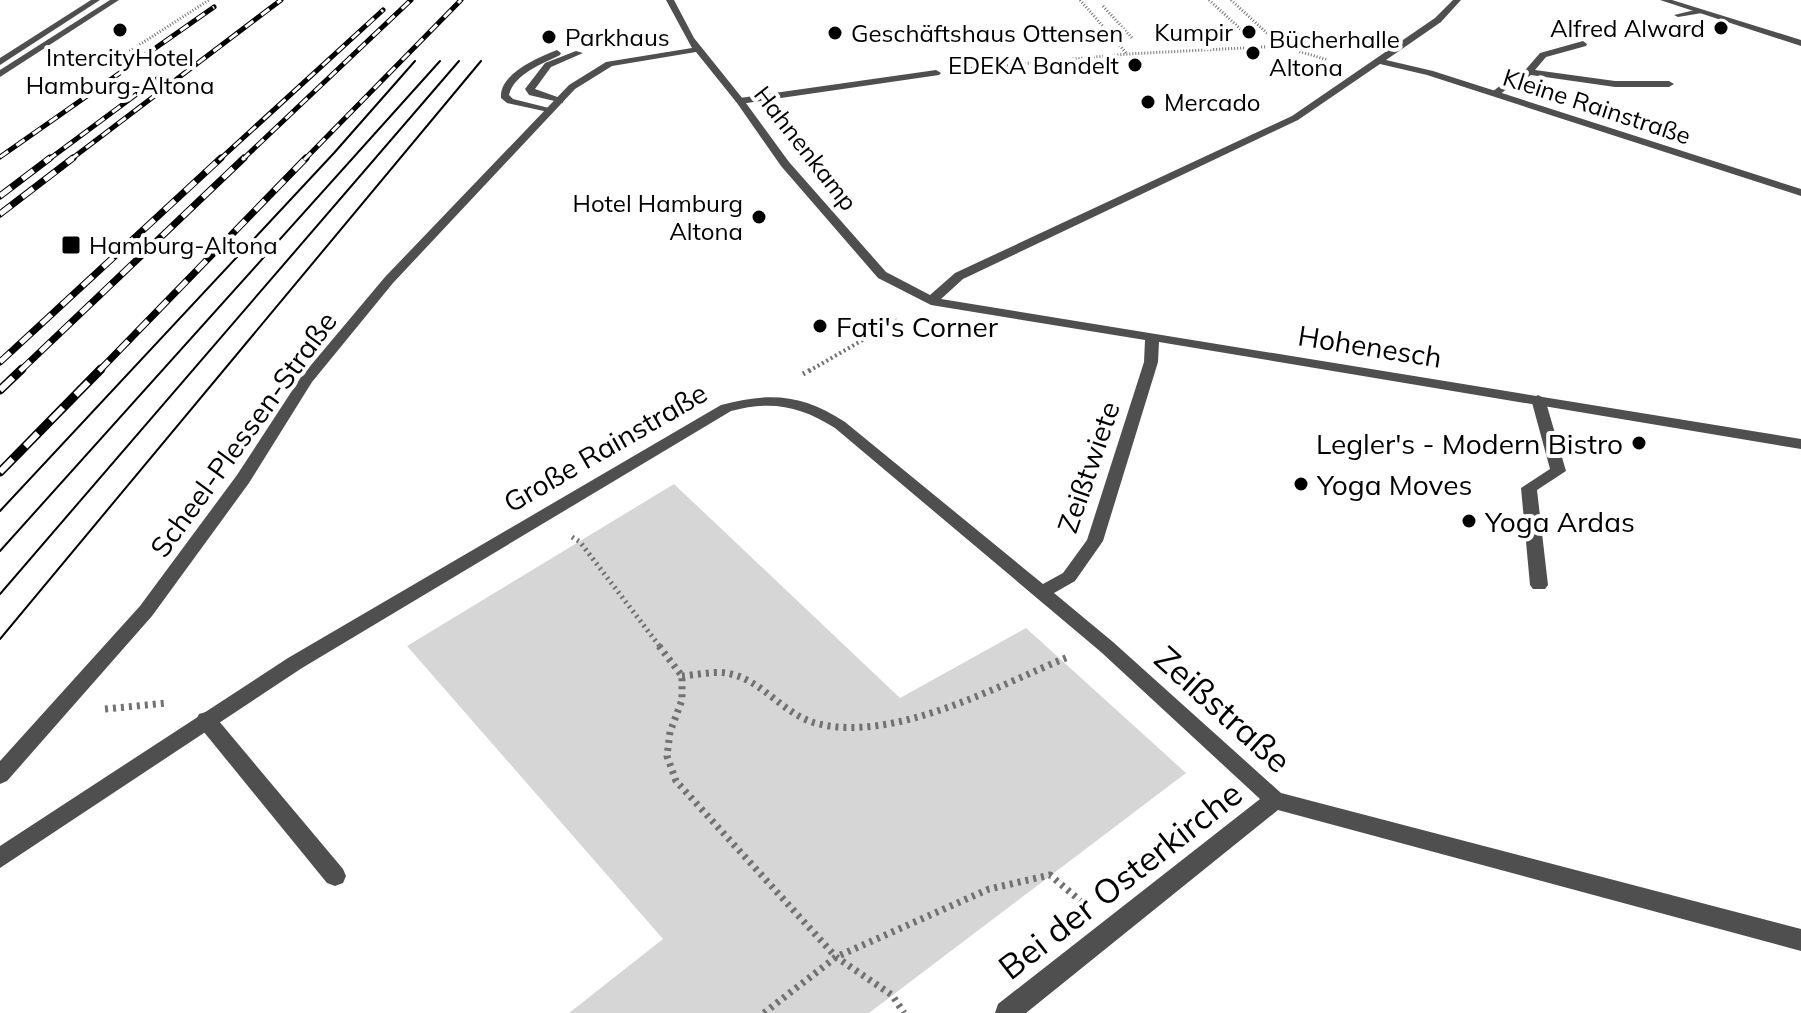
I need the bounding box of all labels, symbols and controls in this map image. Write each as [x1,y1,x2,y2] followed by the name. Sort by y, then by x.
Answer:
[1550,13,1705,43] place label: Alfred Alward
[1154,17,1233,47] place label: Kumpir
[851,18,1123,48] place label: Geschäftshaus Ottensen
[1712,19,1730,37] marker: Alfred Alward
[111,21,129,39] marker: IntercityHotel Hamburg-Altona
[565,22,670,52] place label: Parkhaus
[1240,23,1258,41] marker: Kumpir
[826,24,844,42] marker: Geschäftshaus Ottensen
[1269,24,1400,82] place label: Bücherhalle Altona
[540,28,558,46] marker: Parkhaus
[26,42,214,100] place label: IntercityHotel Hamburg-Altona
[1244,44,1262,62] marker: Bücherhalle Altona
[948,50,1119,80] place label: EDEKA Bandelt
[1126,56,1144,74] marker: EDEKA Bandelt
[1500,62,1694,150] street label: Kleine Rainstraße
[748,80,864,216] street label: Hahnenkamp
[1164,87,1261,117] place label: Mercado
[1139,93,1157,111] marker: Mercado
[573,188,743,246] place label: Hotel Hamburg Altona
[750,208,768,226] marker: Hotel Hamburg Altona
[89,230,278,260] place label: Hamburg-Altona
[60,234,82,256] marker: Hamburg-Altona
[142,304,344,564] street label: Scheel-Plessen-Straße
[836,309,999,344] place label: Fati's Corner
[811,317,829,335] marker: Fati's Corner
[1296,317,1444,375] street label: Hohenesch
[497,375,713,519] street label: Große Rainstraße
[1049,397,1127,537] street label: Zeißtwiete
[1316,426,1623,461] place label: Legler's - Modern Bistro
[1630,434,1648,452] marker: Legler's - Modern Bistro
[1316,467,1472,502] place label: Yoga Moves
[1292,475,1310,493] marker: Yoga Moves
[1484,504,1635,539] place label: Yoga Ardas
[1460,512,1478,530] marker: Yoga Ardas
[1146,637,1300,781] street label: Zeißstraße
[990,772,1250,988] street label: Bei der Osterkirche

